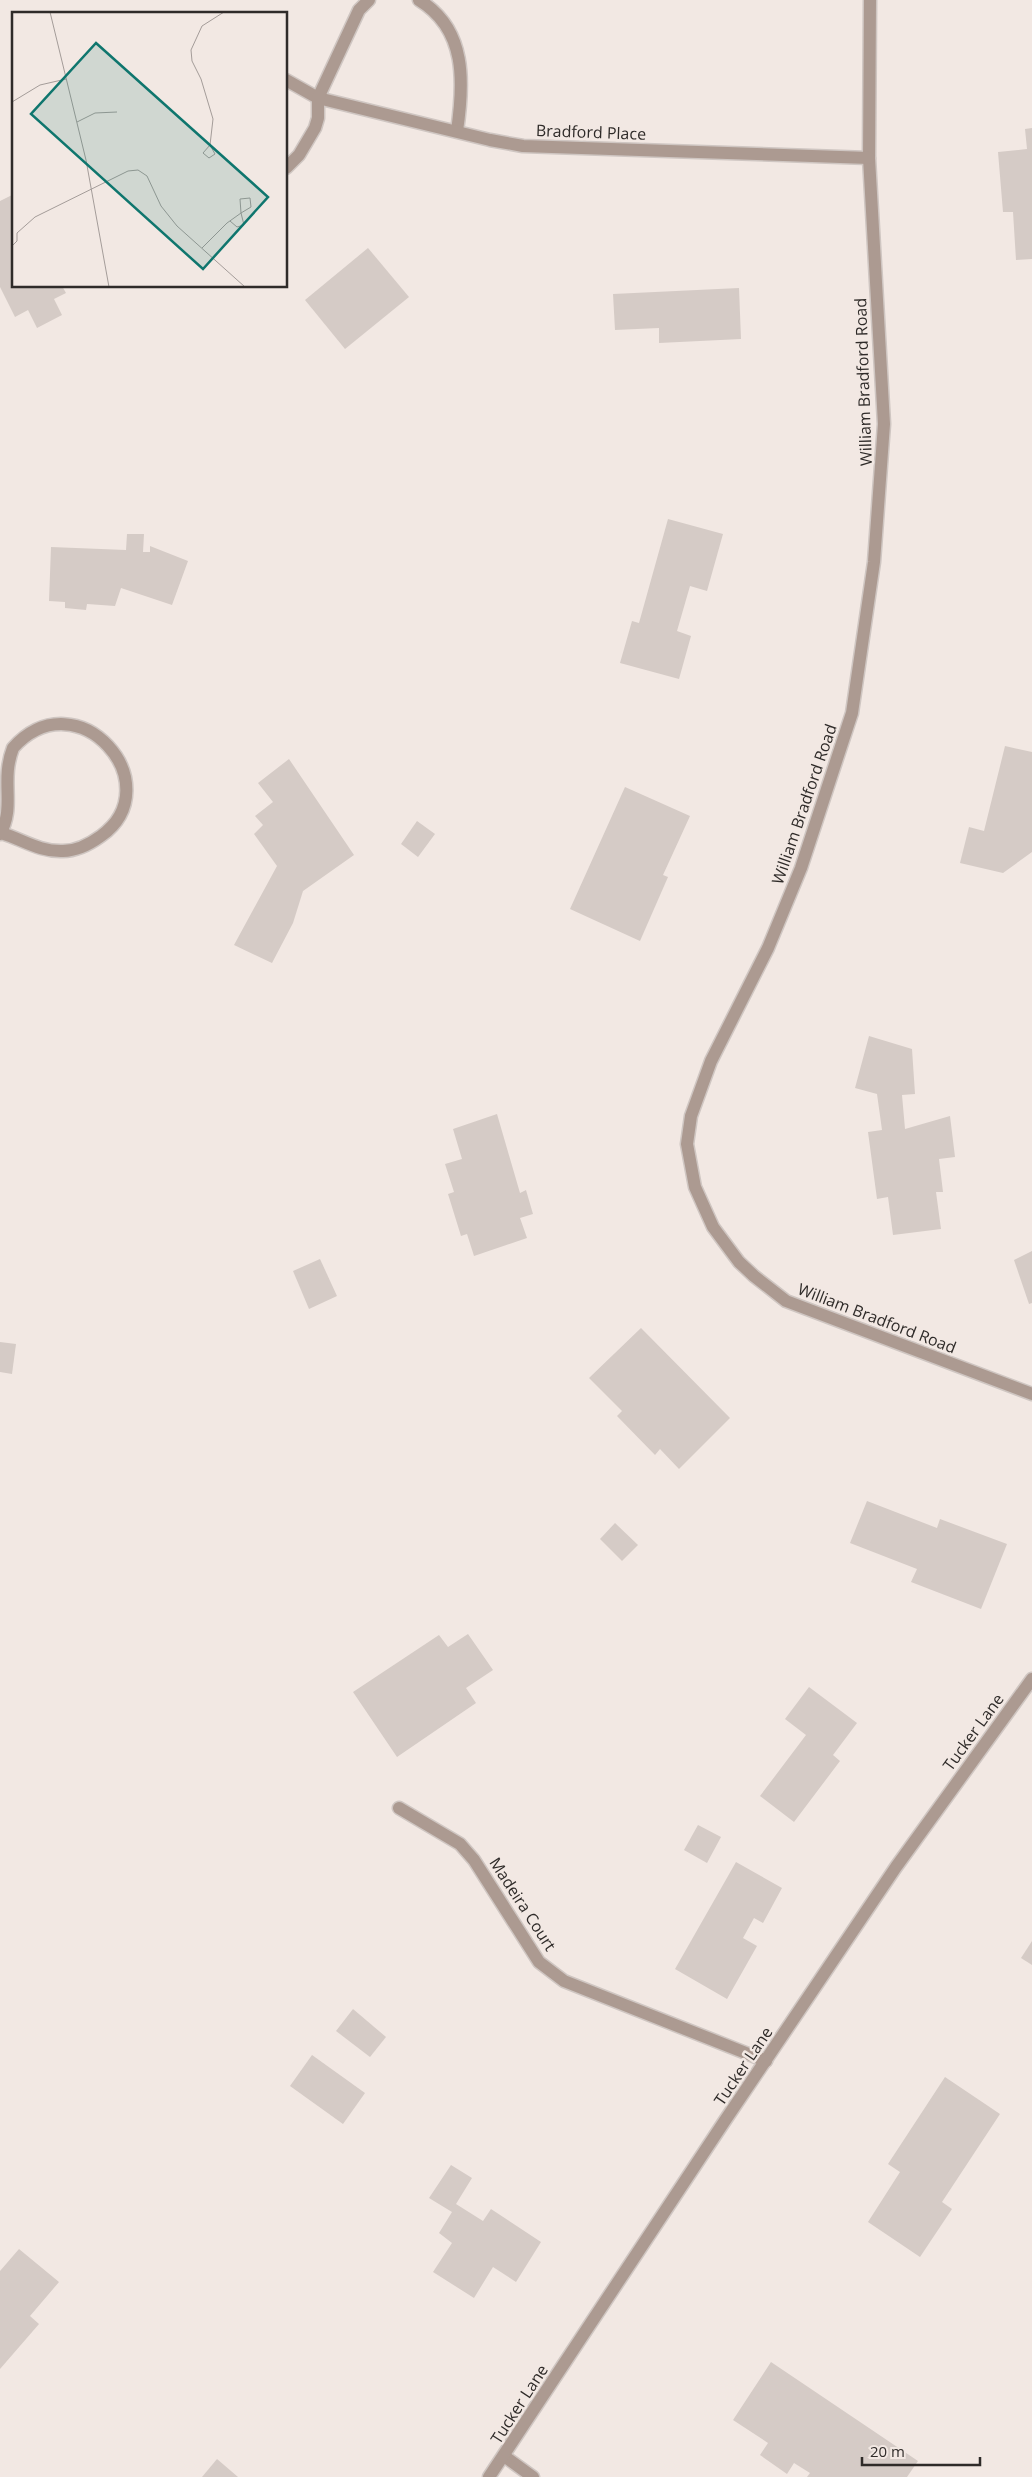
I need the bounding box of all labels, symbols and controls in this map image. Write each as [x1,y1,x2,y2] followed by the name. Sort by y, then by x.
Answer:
[12,12,288,288] inset map
[536,119,646,145] street label: Bradford Place
[849,298,877,466] street label: William Bradford Road
[766,721,842,887] street label: William Bradford Road
[795,1278,959,1358] street label: William Bradford Road
[938,1689,1008,1775] street label: Tucker Lane
[485,1853,562,1955] street label: Madeira Court
[709,2022,777,2110] street label: Tucker Lane
[485,2360,553,2448] street label: Tucker Lane
[862,2434,980,2466] scale bar
[870,2441,905,2461] text: 20 m

